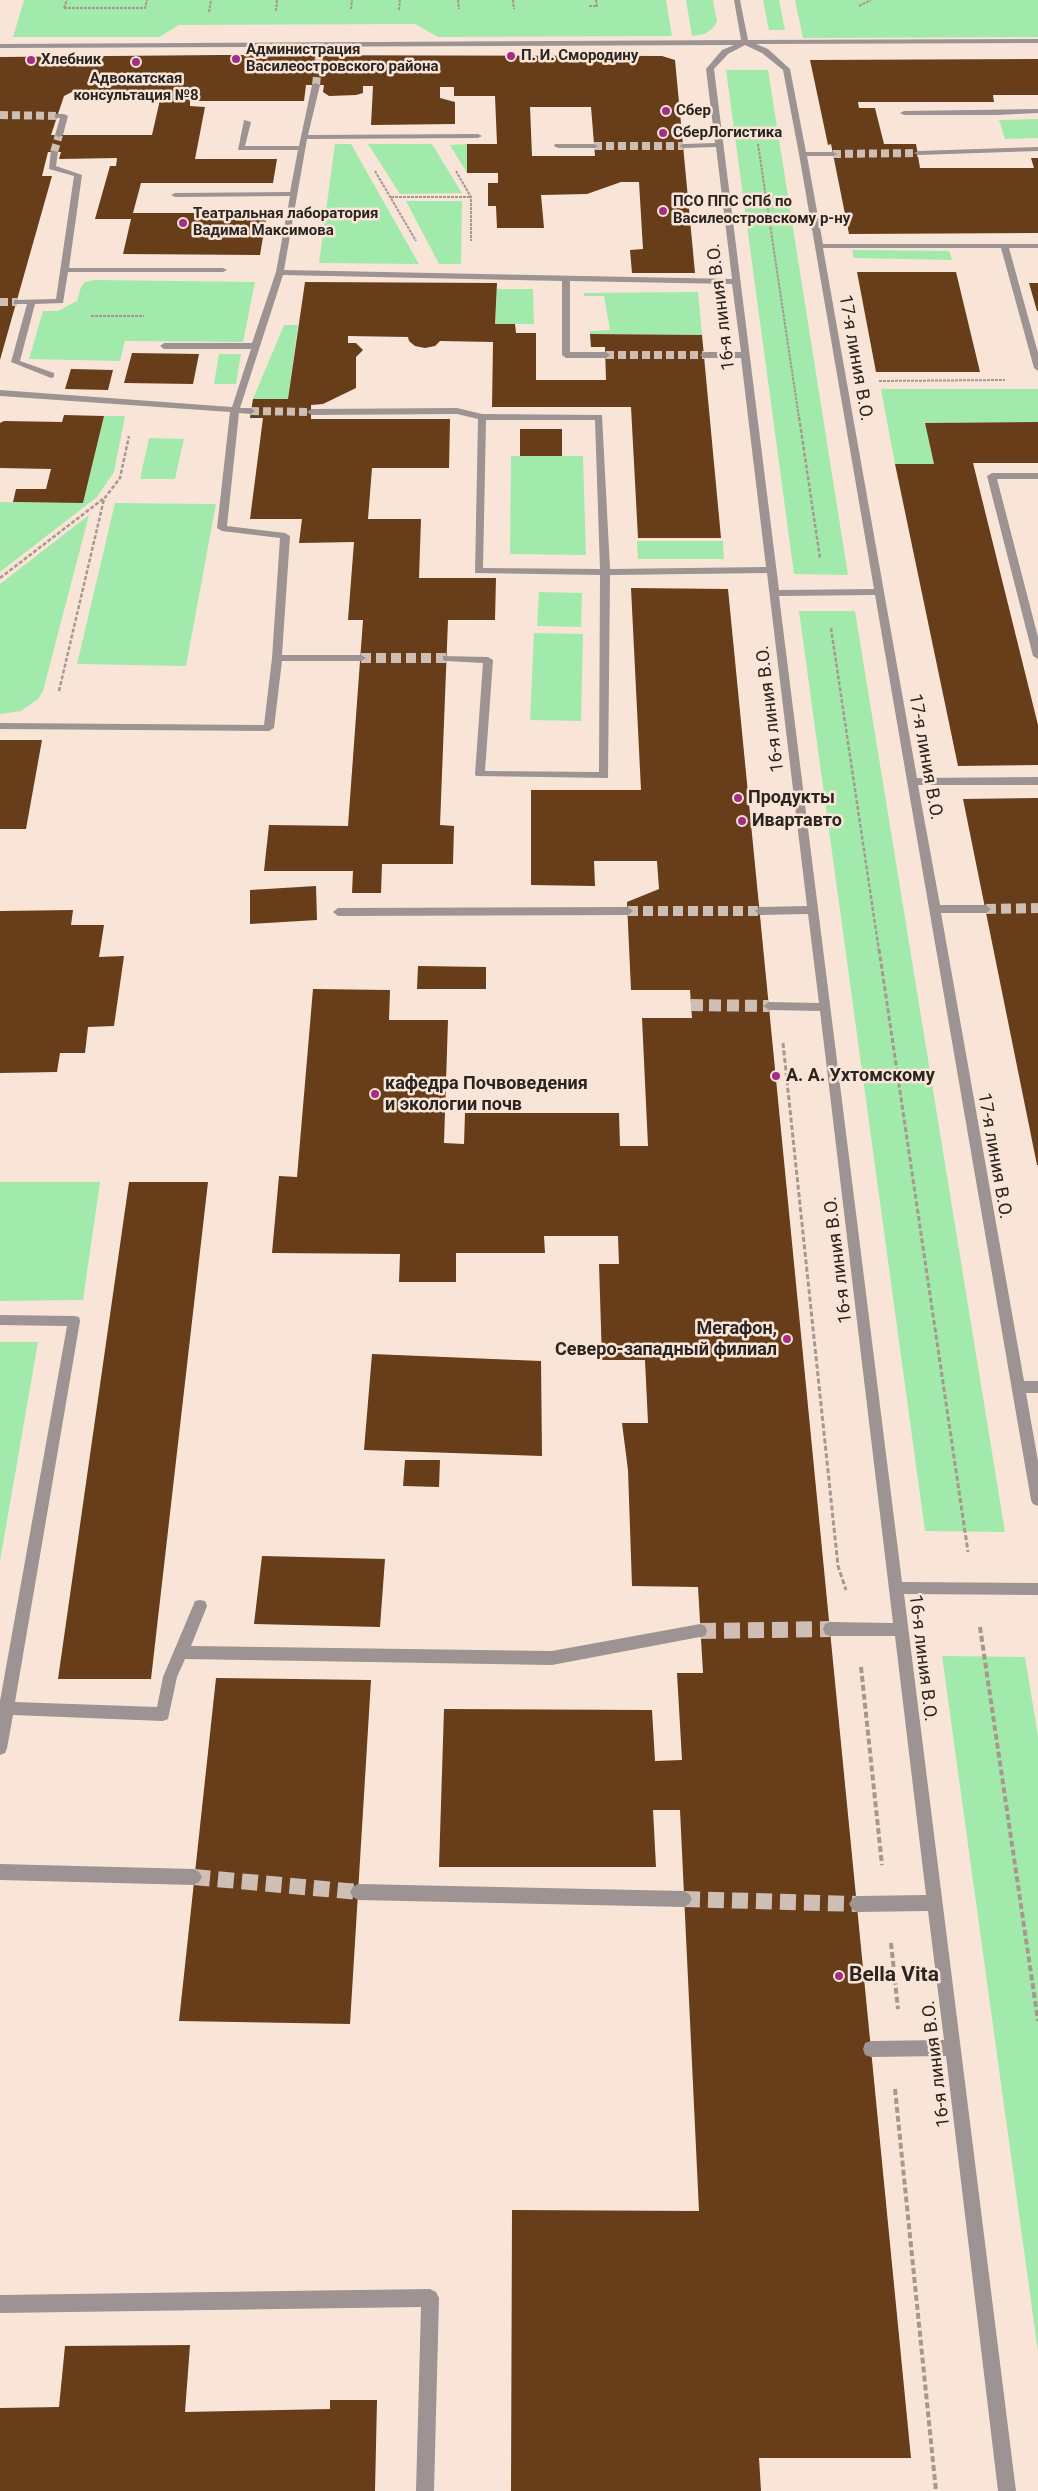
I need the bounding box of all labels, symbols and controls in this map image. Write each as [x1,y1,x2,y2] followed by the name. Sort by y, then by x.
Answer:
[246,41,439,76] place label: Администрация Василеостровского района
[521,47,638,65] place label: П. И. Смородину
[505,50,517,62] marker: П. И. Смородину
[41,51,101,69] place label: Хлебник
[230,53,242,65] marker: Администрация Василеостровского района
[25,54,37,66] marker: Хлебник
[130,56,142,68] marker: Адвокатская консультация №8
[73,70,199,105] place label: Адвокатская консультация №8
[676,102,711,120] place label: Сбер
[660,105,672,117] marker: Сбер
[673,124,782,142] place label: СберЛогистика
[657,127,669,139] marker: СберЛогистика
[673,193,850,228] place label: ПСО ППС СПб по Василеостровскому р-ну
[193,205,378,240] place label: Театральная лаборатория Вадима Максимова
[657,205,669,217] marker: ПСО ППС СПб по Василеостровскому р-ну
[177,217,189,229] marker: Театральная лаборатория Вадима Максимова
[704,242,740,372] street label: 16-я линия В.О.
[833,293,877,423] street label: 17-я линия В.О.
[753,644,789,774] street label: 16-я линия В.О.
[903,692,947,822] street label: 17-я линия В.О.
[748,787,835,809] place label: Продукты
[732,792,744,804] marker: Продукты
[752,810,842,832] place label: Ивартавто
[736,815,748,827] marker: Ивартавто
[786,1065,935,1087] place label: А. А. Ухтомскому
[770,1070,782,1082] marker: А. А. Ухтомскому
[385,1073,588,1116] place label: кафедра Почвоведения и экологии почв
[369,1088,381,1100] marker: кафедра Почвоведения и экологии почв
[972,1091,1016,1221] street label: 17-я линия В.О.
[821,1195,857,1325] street label: 16-я линия В.О.
[555,1318,777,1360] place label: Мегафон, Северо-западный филиал
[781,1333,793,1345] marker: Мегафон, Северо-западный филиал
[904,1593,940,1723] street label: 16-я линия В.О.
[849,1963,939,1989] place label: Bella Vita
[833,1970,845,1982] marker: Bella Vita
[919,1999,955,2129] street label: 16-я линия В.О.

